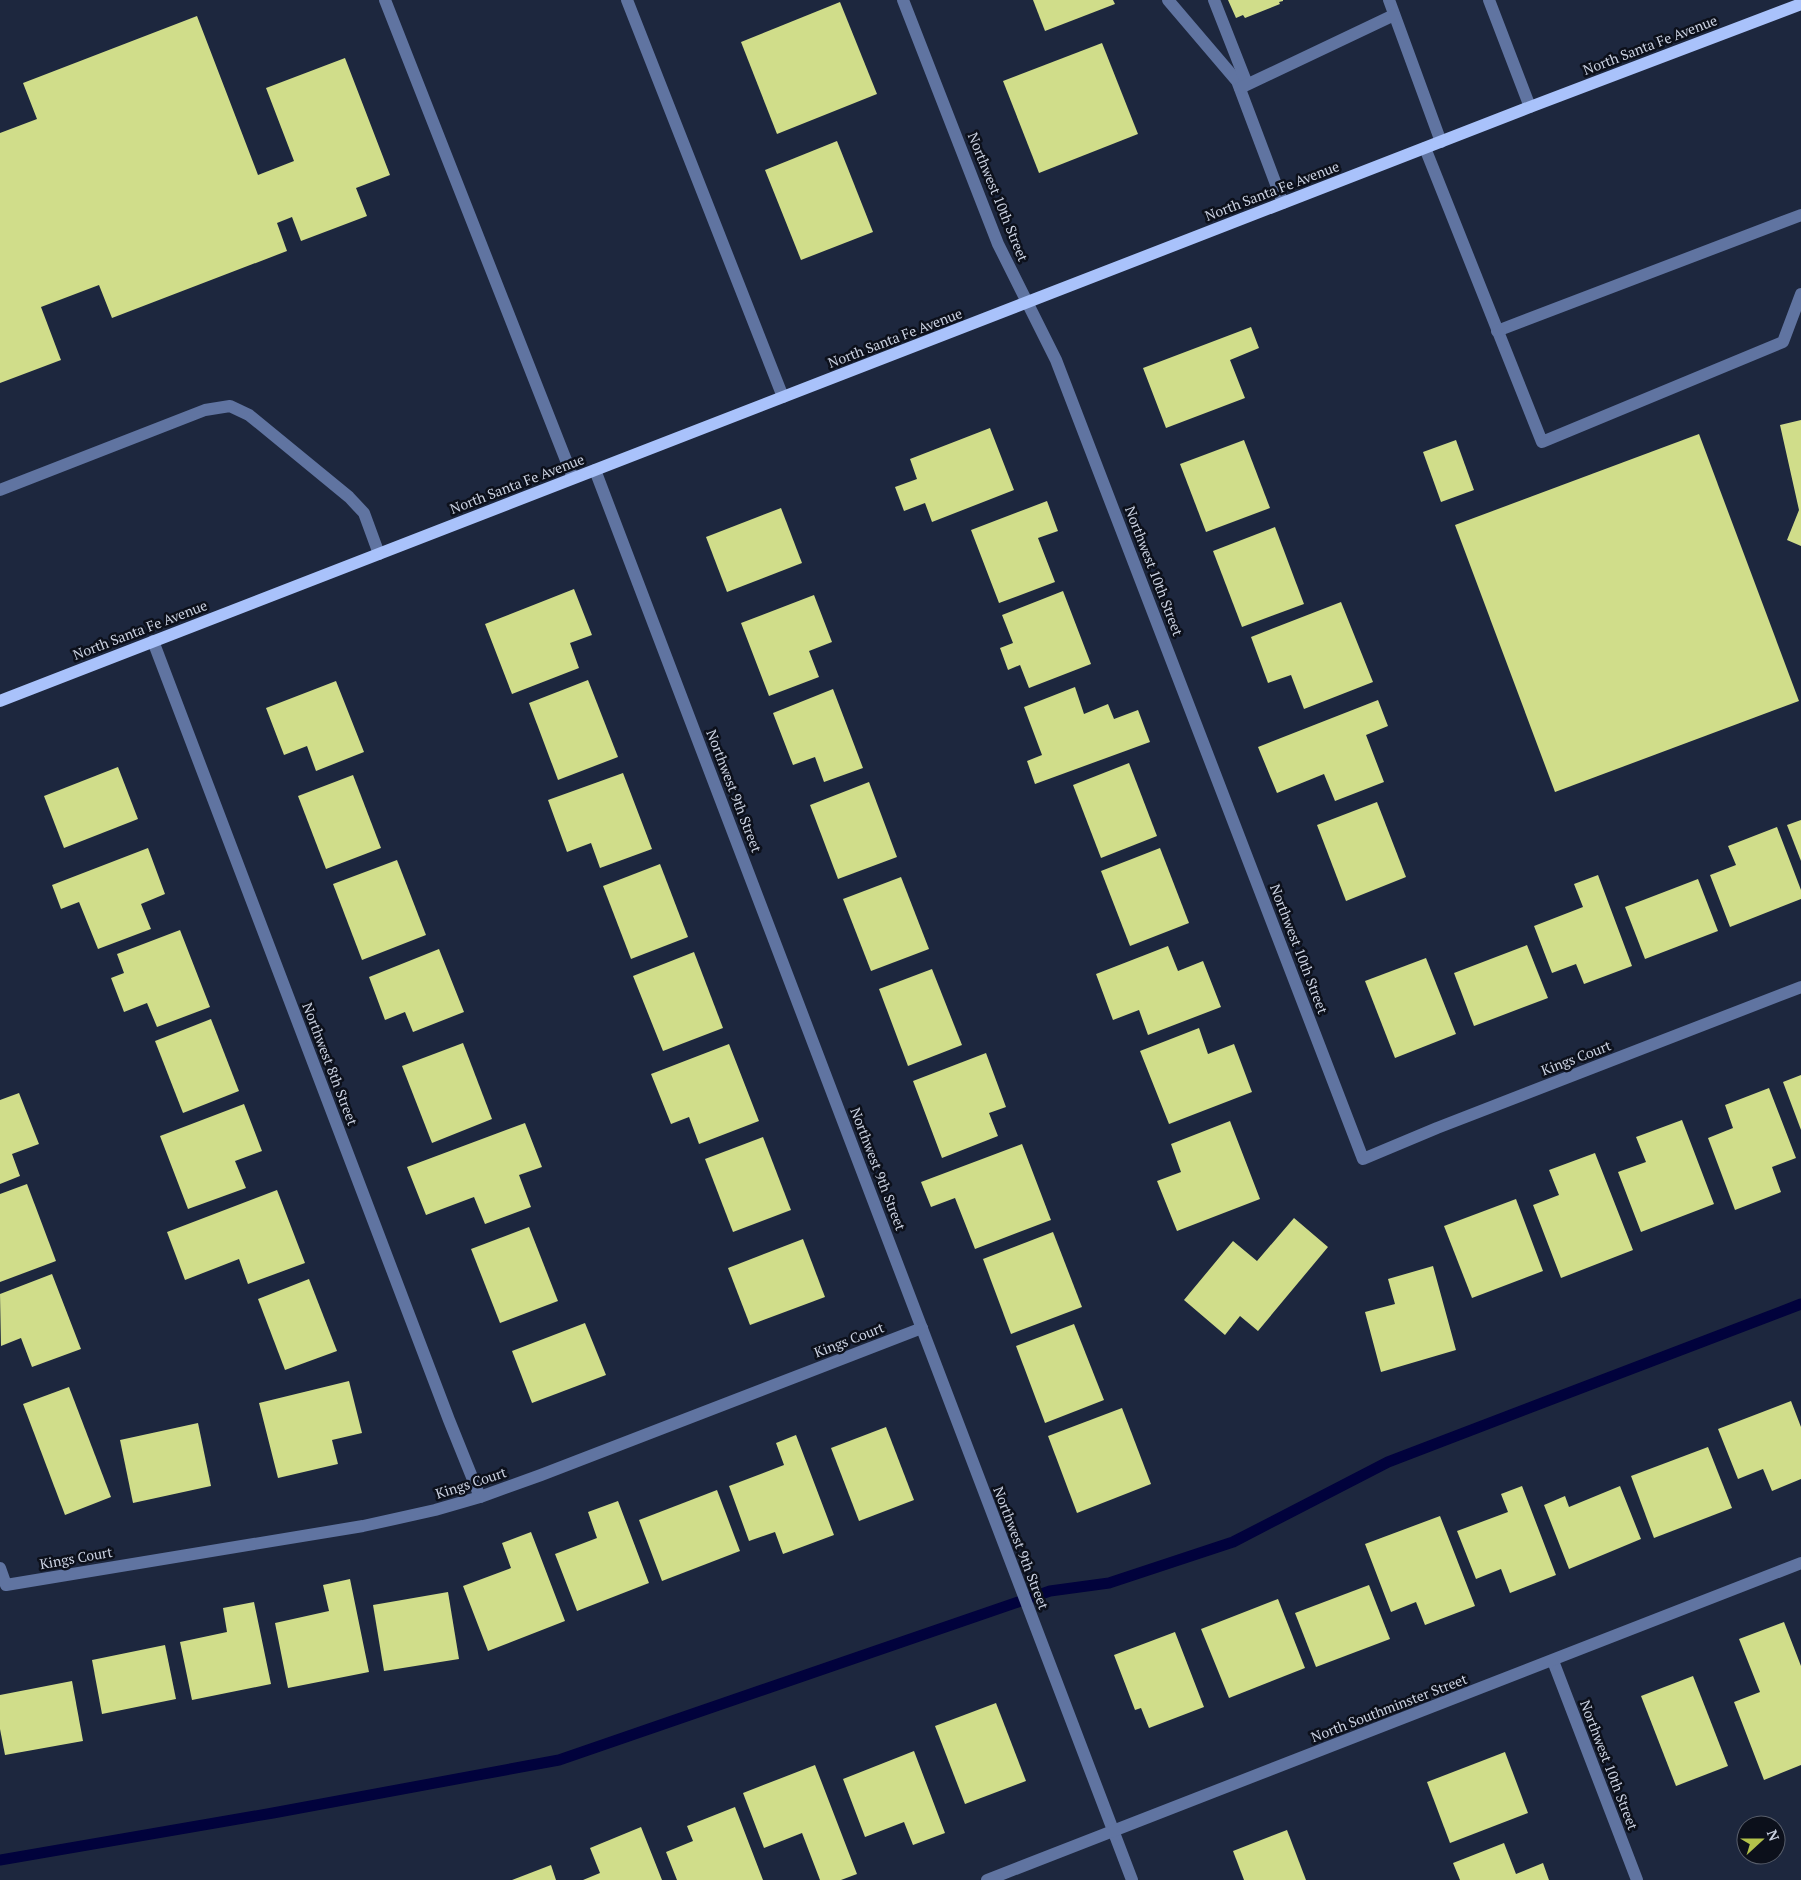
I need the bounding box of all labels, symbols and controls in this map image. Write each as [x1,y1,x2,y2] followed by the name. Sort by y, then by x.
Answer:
[1580,10,1720,79] street label: North Santa Fe Avenue
[964,129,1033,265] street label: Northwest 10th Street
[1202,156,1342,225] street label: North Santa Fe Avenue
[825,303,965,372] street label: North Santa Fe Avenue
[447,449,587,518] street label: North Santa Fe Avenue
[1121,503,1188,639] street label: Northwest 10th Street
[70,595,210,664] street label: North Santa Fe Avenue
[702,727,767,856] street label: Northwest 9th Street
[1266,881,1333,1017] street label: Northwest 10th Street
[298,1000,363,1129] street label: Northwest 8th Street
[1538,1035,1614,1080] street label: Kings Court
[846,1105,911,1234] street label: Northwest 9th Street
[811,1317,887,1362] street label: Kings Court
[433,1462,509,1503] street label: Kings Court
[989,1484,1054,1613] street label: Northwest 9th Street
[38,1542,115,1573] street label: Kings Court
[1308,1669,1470,1746] street label: North Southminster Street
[1576,1697,1643,1833] street label: Northwest 10th Street
[1736,1815,1786,1865] north arrow
[1763,1827,1785,1844] text: N

